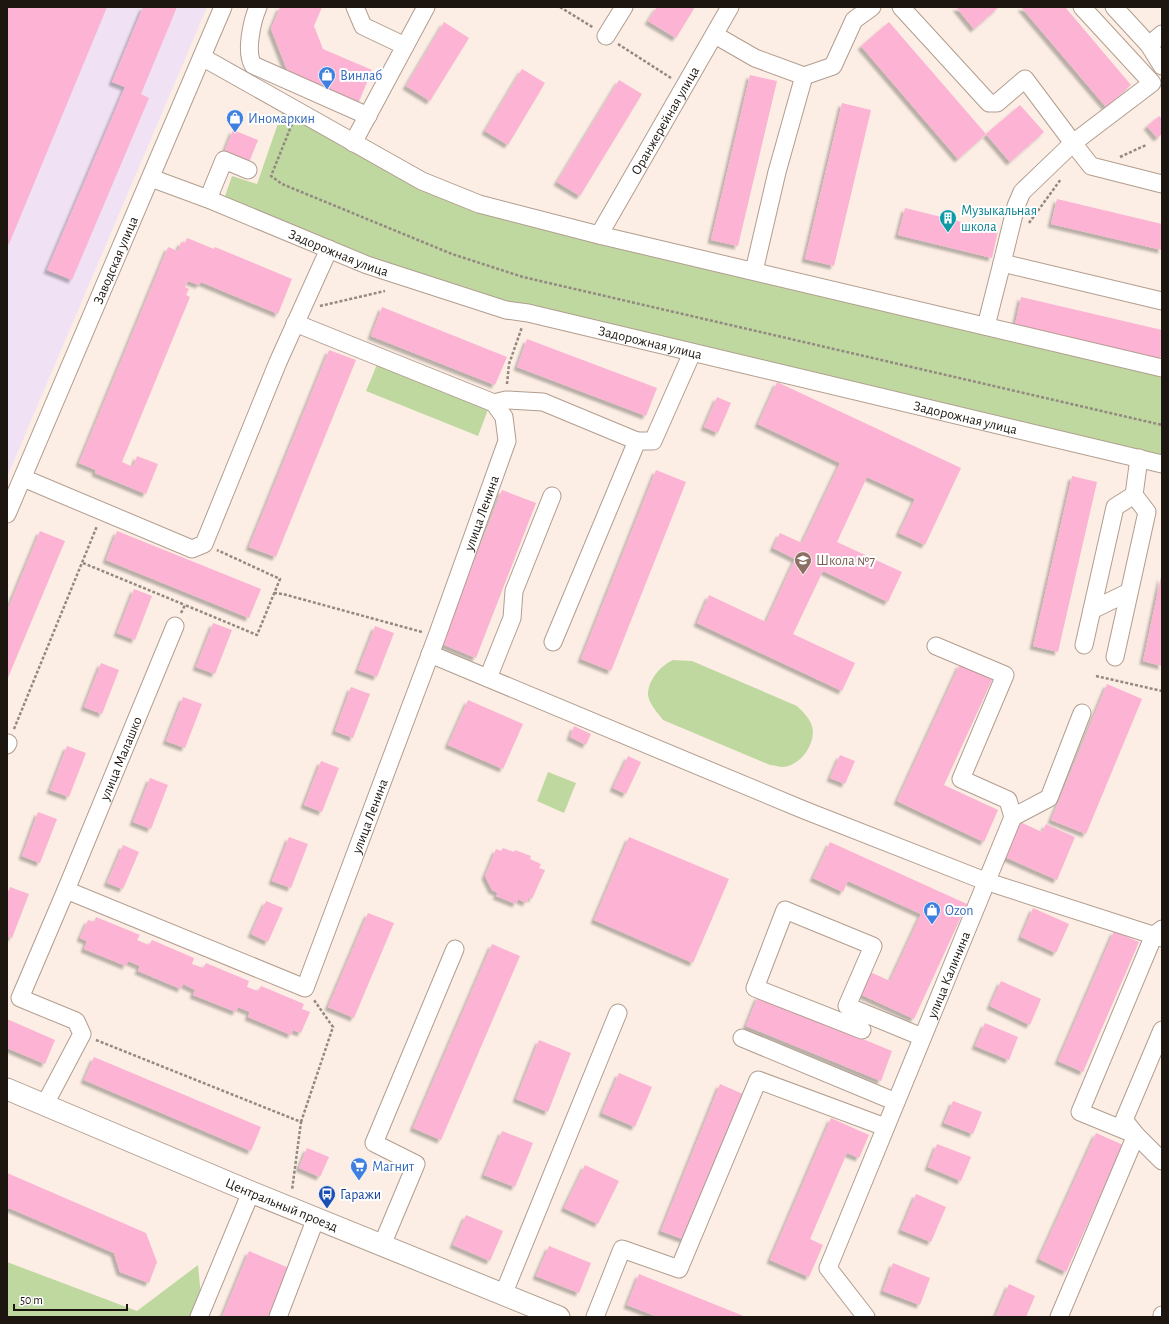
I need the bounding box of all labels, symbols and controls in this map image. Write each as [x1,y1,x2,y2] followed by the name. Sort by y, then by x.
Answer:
[629,64,702,178] street label: Оранжерейная улица
[317,65,337,90] shop icon: Винлаб
[340,69,382,83] place label: Винлаб
[225,108,245,133] shop icon: Иномаркин
[248,112,315,126] place label: Иномаркин
[961,204,1037,234] place label: Музыкальная школа
[938,208,958,233] building icon: Музыкальная школа
[91,214,141,306] street label: Заводская улица
[286,227,390,280] street label: Задорожная улица
[597,324,704,362] street label: Задорожная улица
[912,399,1019,437] street label: Задорожная улица
[462,473,502,554] street label: улица Ленина
[793,550,813,575] school or university icon: Школа №7
[816,554,875,568] place label: Школа №7
[97,715,145,803] street label: улица Малашко
[350,776,391,857] street label: улица Ленина
[922,900,942,925] shop icon: Ozon
[945,904,973,918] place label: Ozon
[925,929,973,1021] street label: улица Калинина
[349,1156,369,1181] supermarket icon: Магнит
[372,1160,415,1174] place label: Магнит
[223,1176,340,1234] street label: Центральный проезд
[317,1184,337,1209] bus stop icon: Гаражи
[340,1188,381,1202] place label: Гаражи
[14,1286,127,1312] scale bar
[20,1294,43,1306] text: 50 m

